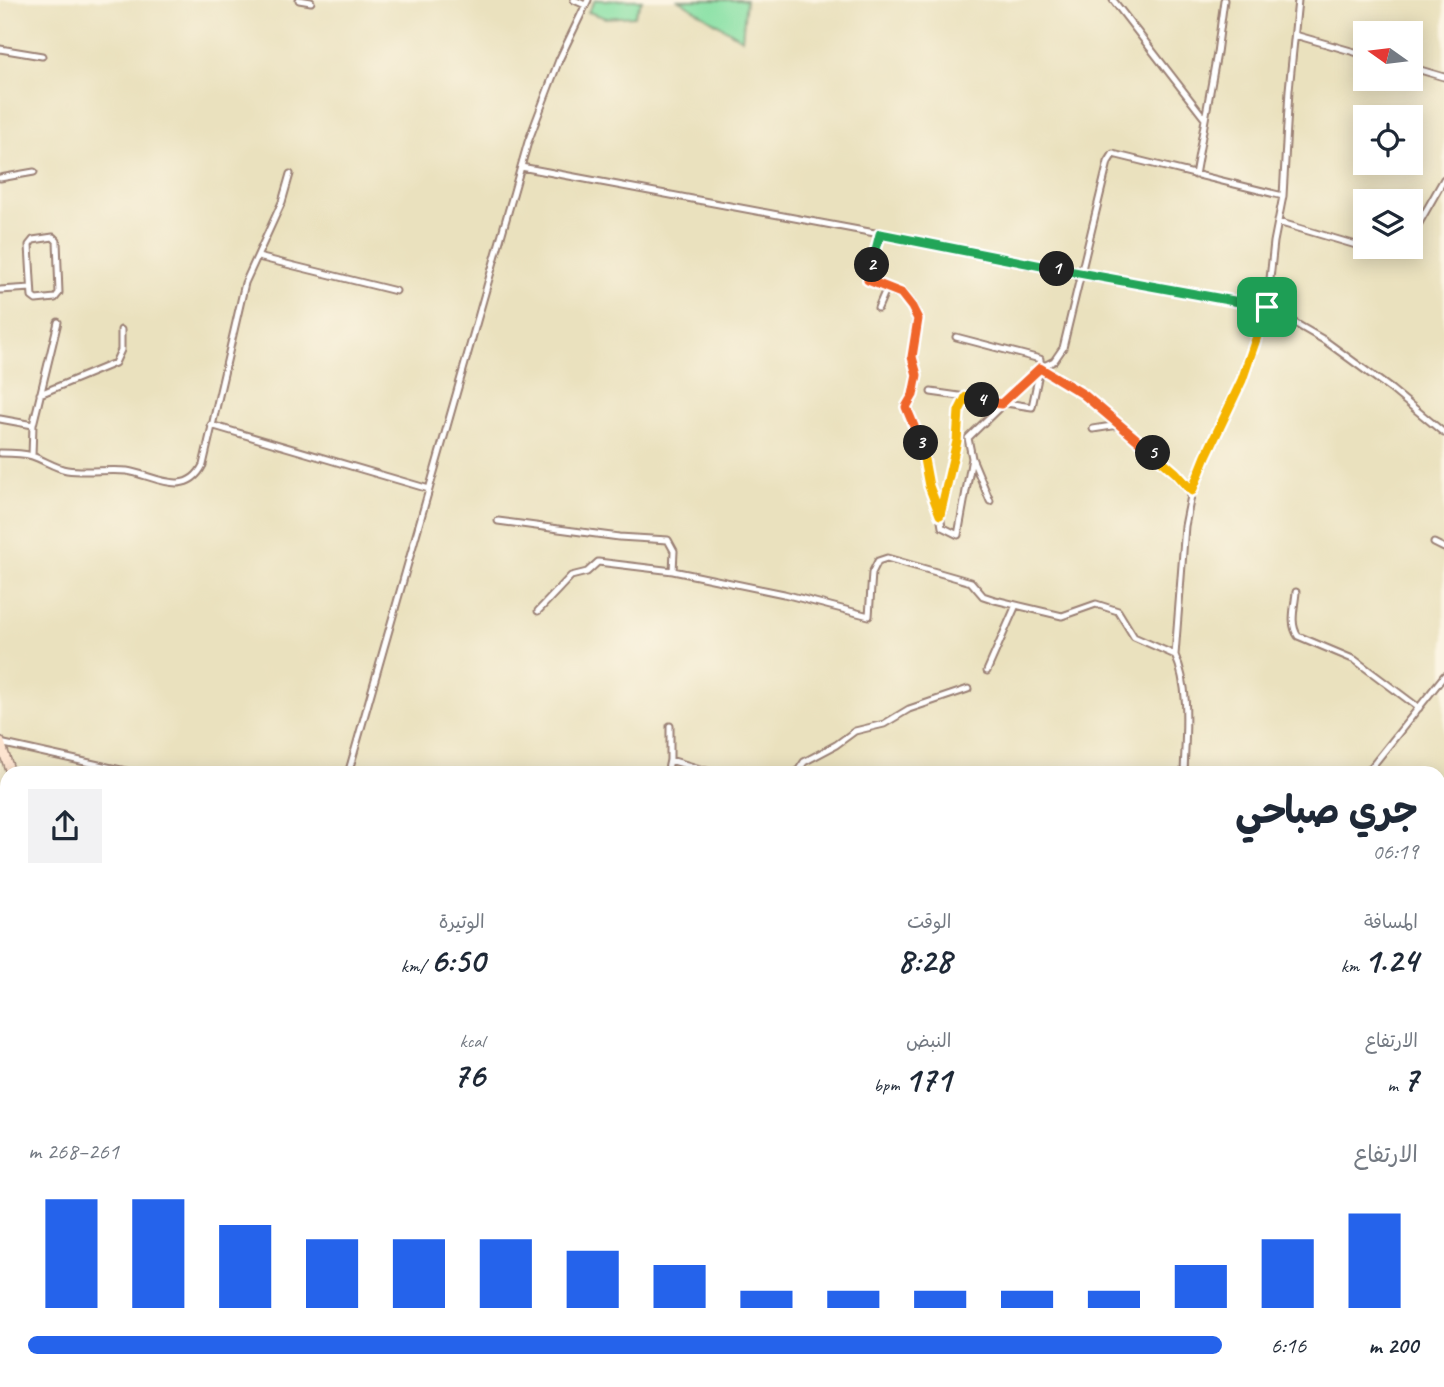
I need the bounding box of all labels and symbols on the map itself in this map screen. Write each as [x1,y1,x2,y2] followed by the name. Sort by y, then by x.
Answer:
[1353,21,1423,91] north arrow
[854,247,890,282] pin: 2
[1040,252,1074,286] pin: 1
[1237,277,1297,337] pin
[964,382,1000,418] pin: 4
[904,426,939,460] pin: 3
[1136,435,1170,470] pin: 5

